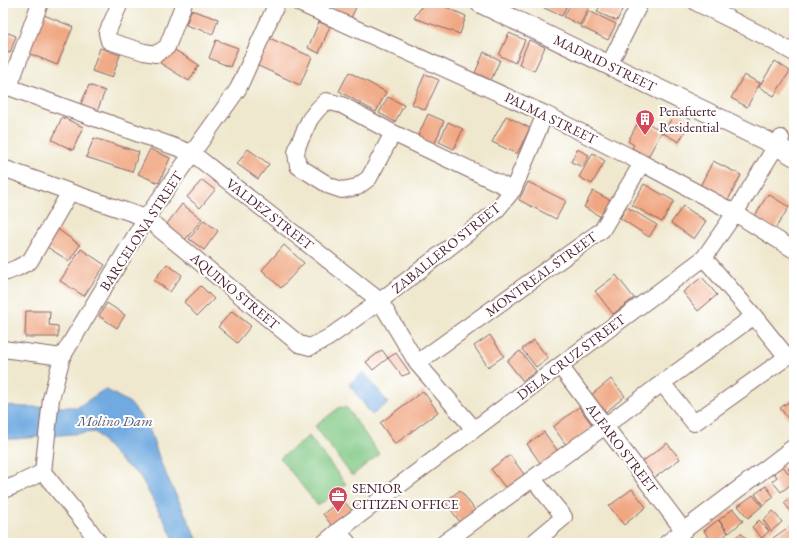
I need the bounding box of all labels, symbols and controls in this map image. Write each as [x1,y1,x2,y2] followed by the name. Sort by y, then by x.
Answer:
[551,30,660,96] street label: MADRID STREET
[502,88,601,148] street label: PALMA STREET
[659,102,720,136] place label: Penafuerte Residential
[634,108,656,136] building icon: Penafuerte Residential
[96,167,187,294] street label: BARCELONA STREET
[223,174,318,254] street label: VALDEZ STREET
[388,198,505,297] street label: ZABALLERO STREET
[482,227,601,320] street label: MONTREAL STREET
[186,248,284,334] street label: AQUINO STREET
[513,310,629,404] street label: DELA CRUZ STREET
[582,399,662,497] street label: ALFARO STREET
[76,411,153,430] water label: Molino Dam
[352,479,459,513] place label: SENIOR CITIZEN OFFICE
[327,485,349,513] office icon: SENIOR CITIZEN OFFICE

